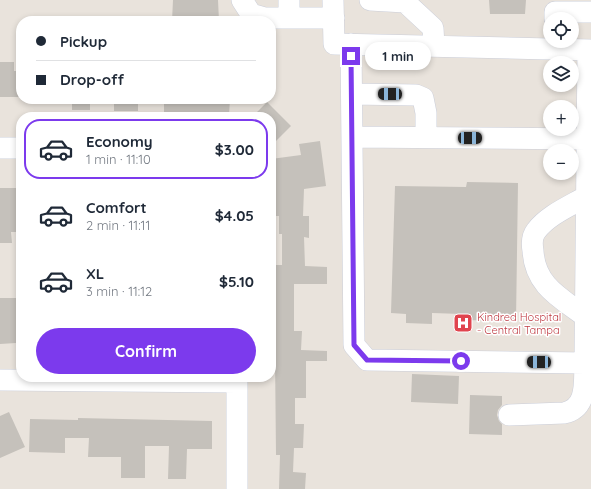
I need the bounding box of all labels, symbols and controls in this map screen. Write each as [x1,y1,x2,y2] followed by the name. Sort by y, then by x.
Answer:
[543,12,579,180] map controls
[543,12,579,48] button: locate
[60,32,107,51] text: Pickup
[365,42,431,70] callout: 1 min
[342,47,360,65] route end
[382,48,414,64] text: 1 min
[543,56,579,92] button: layers
[60,70,124,89] text: Drop-off
[378,88,402,100] car
[543,100,579,136] button: +
[38,131,74,167] icon: car
[86,132,153,151] text: Economy
[458,132,482,144] car
[215,140,254,159] text: $3.00
[543,144,579,180] button: −
[86,151,151,167] text: 1 min · 11:10
[38,197,74,233] icon: car
[86,198,147,217] text: Comfort
[215,206,254,225] text: $4.05
[86,217,150,233] text: 2 min · 11:11
[38,263,74,299] icon: car
[86,264,104,283] text: XL
[219,272,254,291] text: $5.10
[86,283,152,299] text: 3 min · 11:12
[477,310,561,337] place label: Kindred Hospital - Central Tampa
[452,312,474,334] hospital icon: Kindred Hospital - Central Tampa
[36,328,256,374] button: Confirm
[452,352,470,370] route start
[527,356,551,368] car

